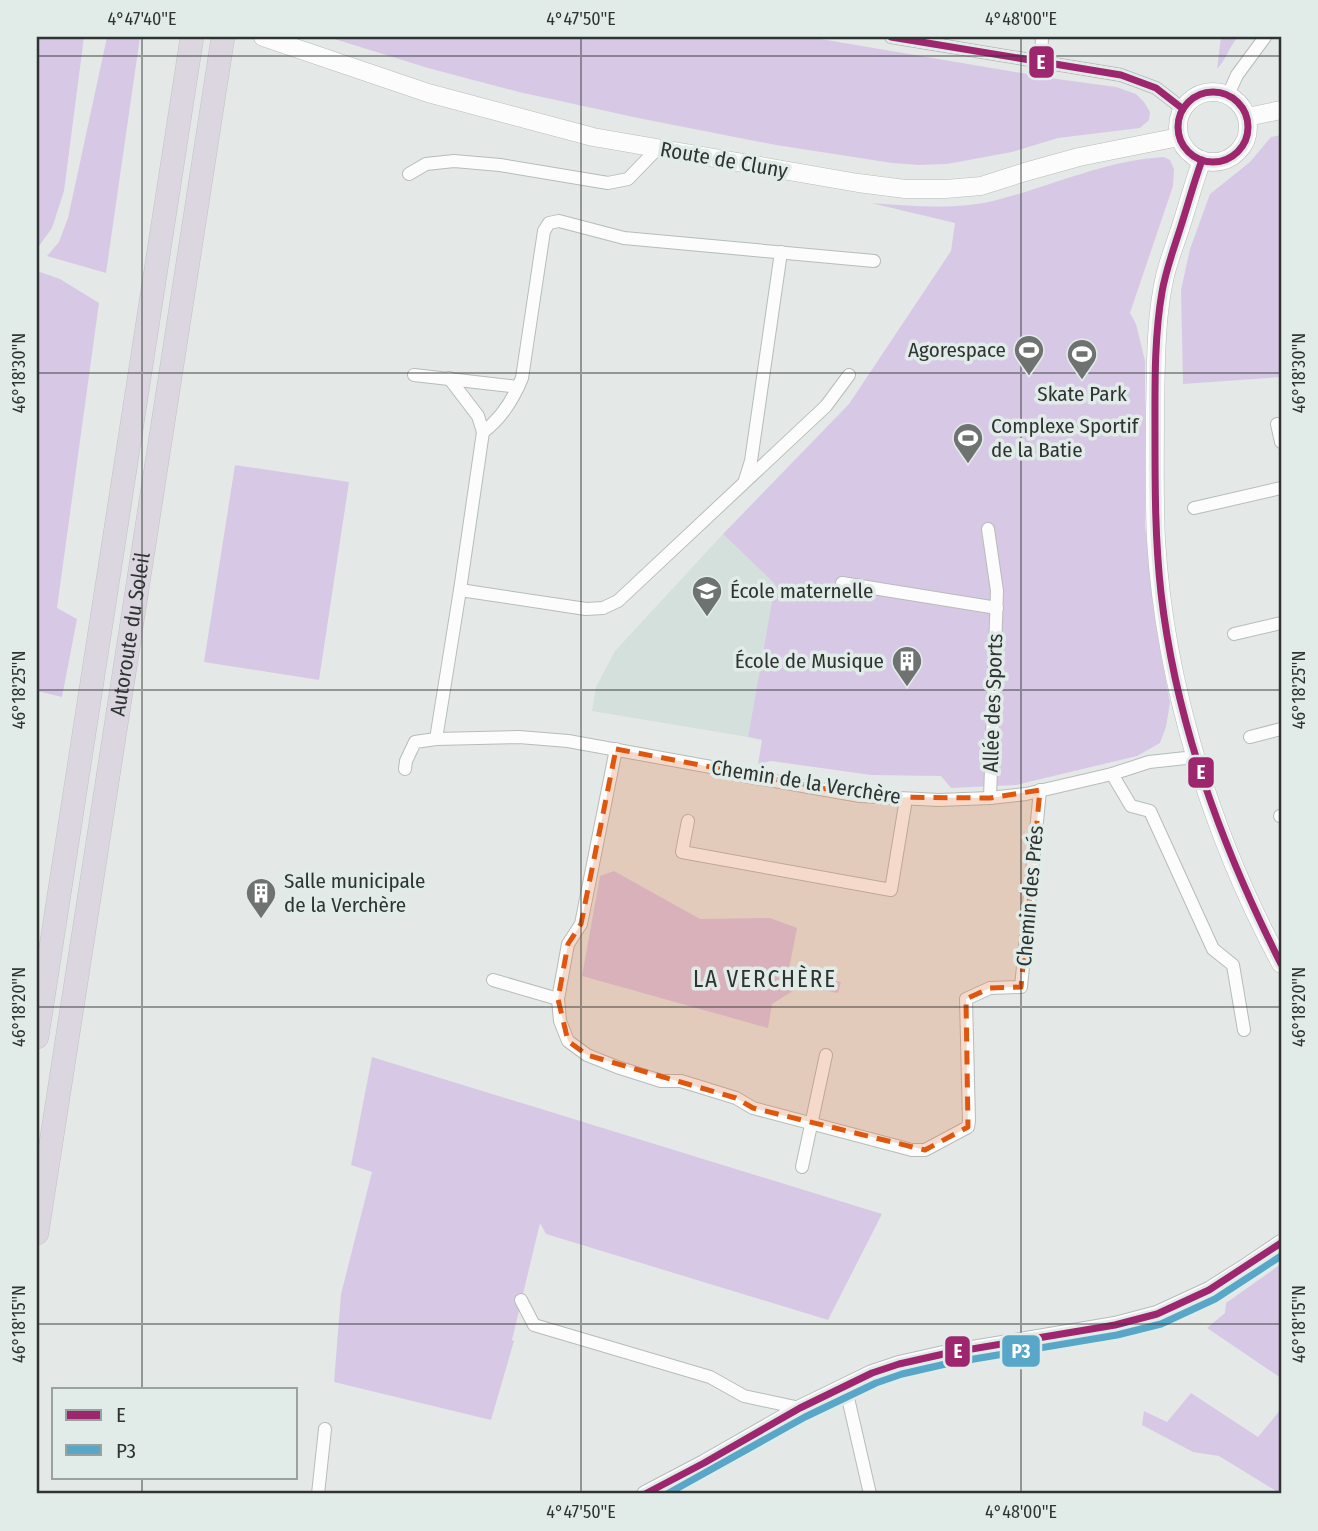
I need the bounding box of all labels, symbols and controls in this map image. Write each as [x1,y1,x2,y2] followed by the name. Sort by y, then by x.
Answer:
[107,8,177,30] text: 4°47'40"E
[546,8,616,30] text: 4°47'50"E
[985,8,1057,30] text: 4°48'00"E
[1028,45,1055,79] line badge: E
[1036,51,1046,74] text: E
[658,136,790,184] street label: Route de Cluny
[8,333,30,413] text: 46°18'30"N
[1012,333,1046,377] sports icon: Agorespace
[1288,333,1310,413] text: 46°18'30"N
[908,337,1006,363] place label: Agorespace
[1065,337,1099,381] sports icon: Skate Park
[1037,381,1127,407] place label: Skate Park
[991,413,1140,463] place label: Complexe Sportif de la Batie
[951,421,985,465] sports icon: Complexe Sportif de la Batie
[105,550,156,718] street label: Autoroute du Soleil
[690,574,724,618] school or university icon: École maternelle
[730,578,873,604] place label: École maternelle
[978,633,1008,773] street label: Allée des Sports
[890,644,924,688] building icon: École de Musique
[735,648,884,674] place label: École de Musique
[8,651,30,729] text: 46°18'25"N
[1288,651,1310,729] text: 46°18'25"N
[709,754,903,810] street label: Chemin de la Verchère
[1187,756,1215,789] line badge: E
[1196,761,1206,784] text: E
[1011,824,1049,968] street label: Chemin des Prés
[284,868,425,918] place label: Salle municipale de la Verchère
[244,876,278,920] building icon: Salle municipale de la Verchère
[693,964,837,993] district label: LA VERCHÈRE
[8,967,30,1047] text: 46°18'20"N
[1288,967,1310,1047] text: 46°18'20"N
[8,1285,30,1363] text: 46°18'15"N
[1288,1285,1310,1363] text: 46°18'15"N
[1001,1334,1041,1368] line badge: P3
[944,1335,971,1368] line badge: E
[953,1340,963,1363] text: E
[1012,1340,1030,1363] text: P3
[52,1388,298,1478] legend
[116,1402,126,1428] text: E
[116,1438,136,1464] text: P3
[546,1501,616,1523] text: 4°47'50"E
[985,1501,1057,1523] text: 4°48'00"E

